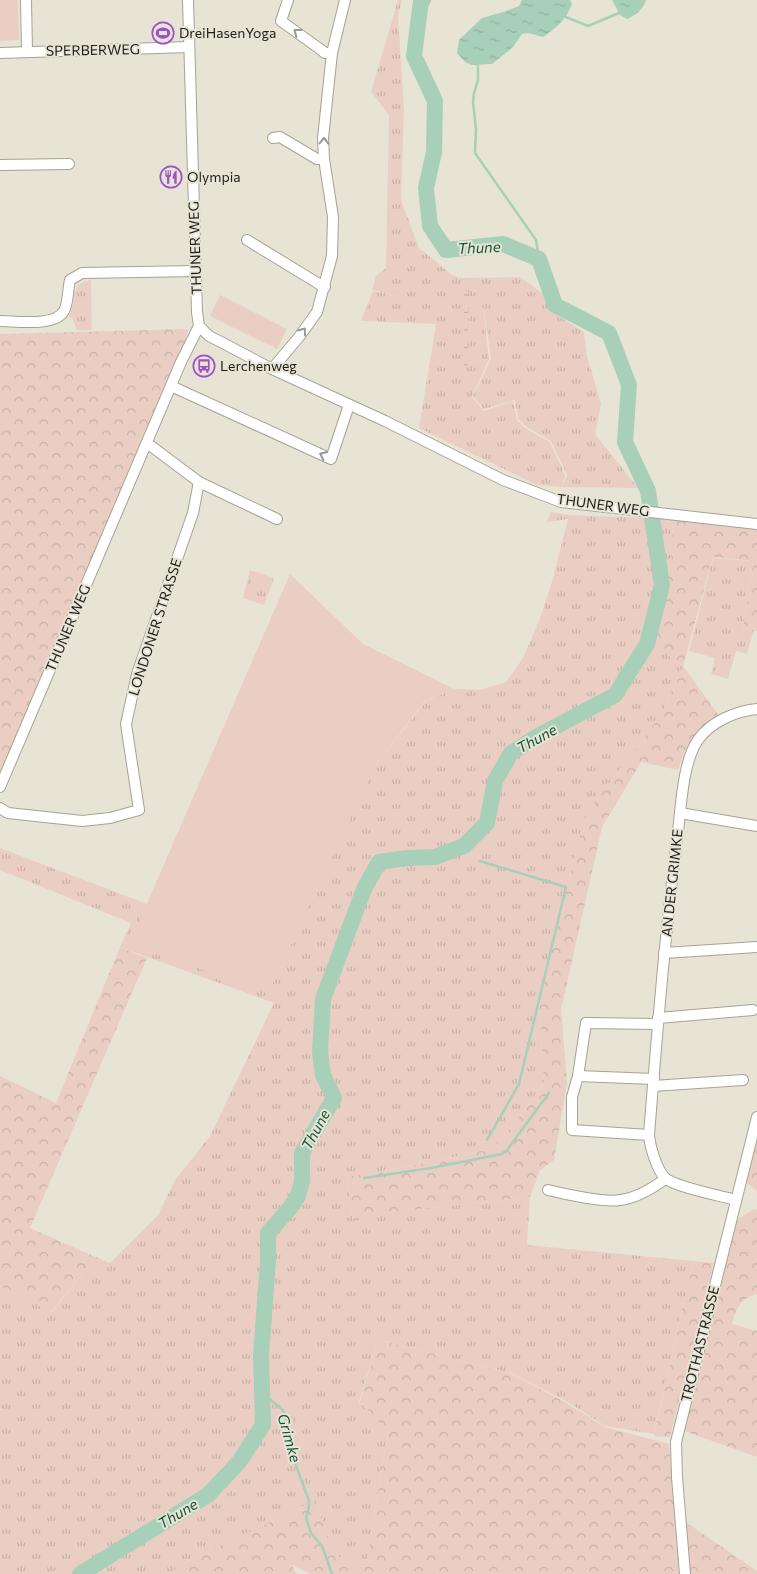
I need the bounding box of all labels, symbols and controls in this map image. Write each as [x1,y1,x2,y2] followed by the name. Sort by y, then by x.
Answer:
[151,21,175,45] sports icon: DreiHasenYoga
[179,24,276,41] place label: DreiHasenYoga
[293,29,303,38] one-way arrow
[46,40,140,59] street label: SPERBERWEG
[318,137,329,145] one-way arrow
[159,165,183,189] restaurant icon: Olympia
[187,168,241,185] place label: Olympia
[184,201,205,295] street label: THUNER WEG
[457,237,501,257] water label: Thune
[297,327,306,337] one-way arrow
[192,354,216,378] bus stop icon: Lerchenweg
[220,357,297,374] place label: Lerchenweg
[319,451,328,461] one-way arrow
[556,490,651,519] street label: THUNER WEG
[124,556,185,698] street label: LONDONER STRASSE
[41,581,94,674] street label: THUNER WEG
[513,720,560,756] water label: Thune
[657,828,686,938] street label: AN DER GRIMKE
[297,1106,333,1153] water label: Thune
[677,1284,722,1404] street label: TROTHASTRASSE
[274,1411,305,1464] water label: Grimke
[154,1494,201,1532] water label: Thune

